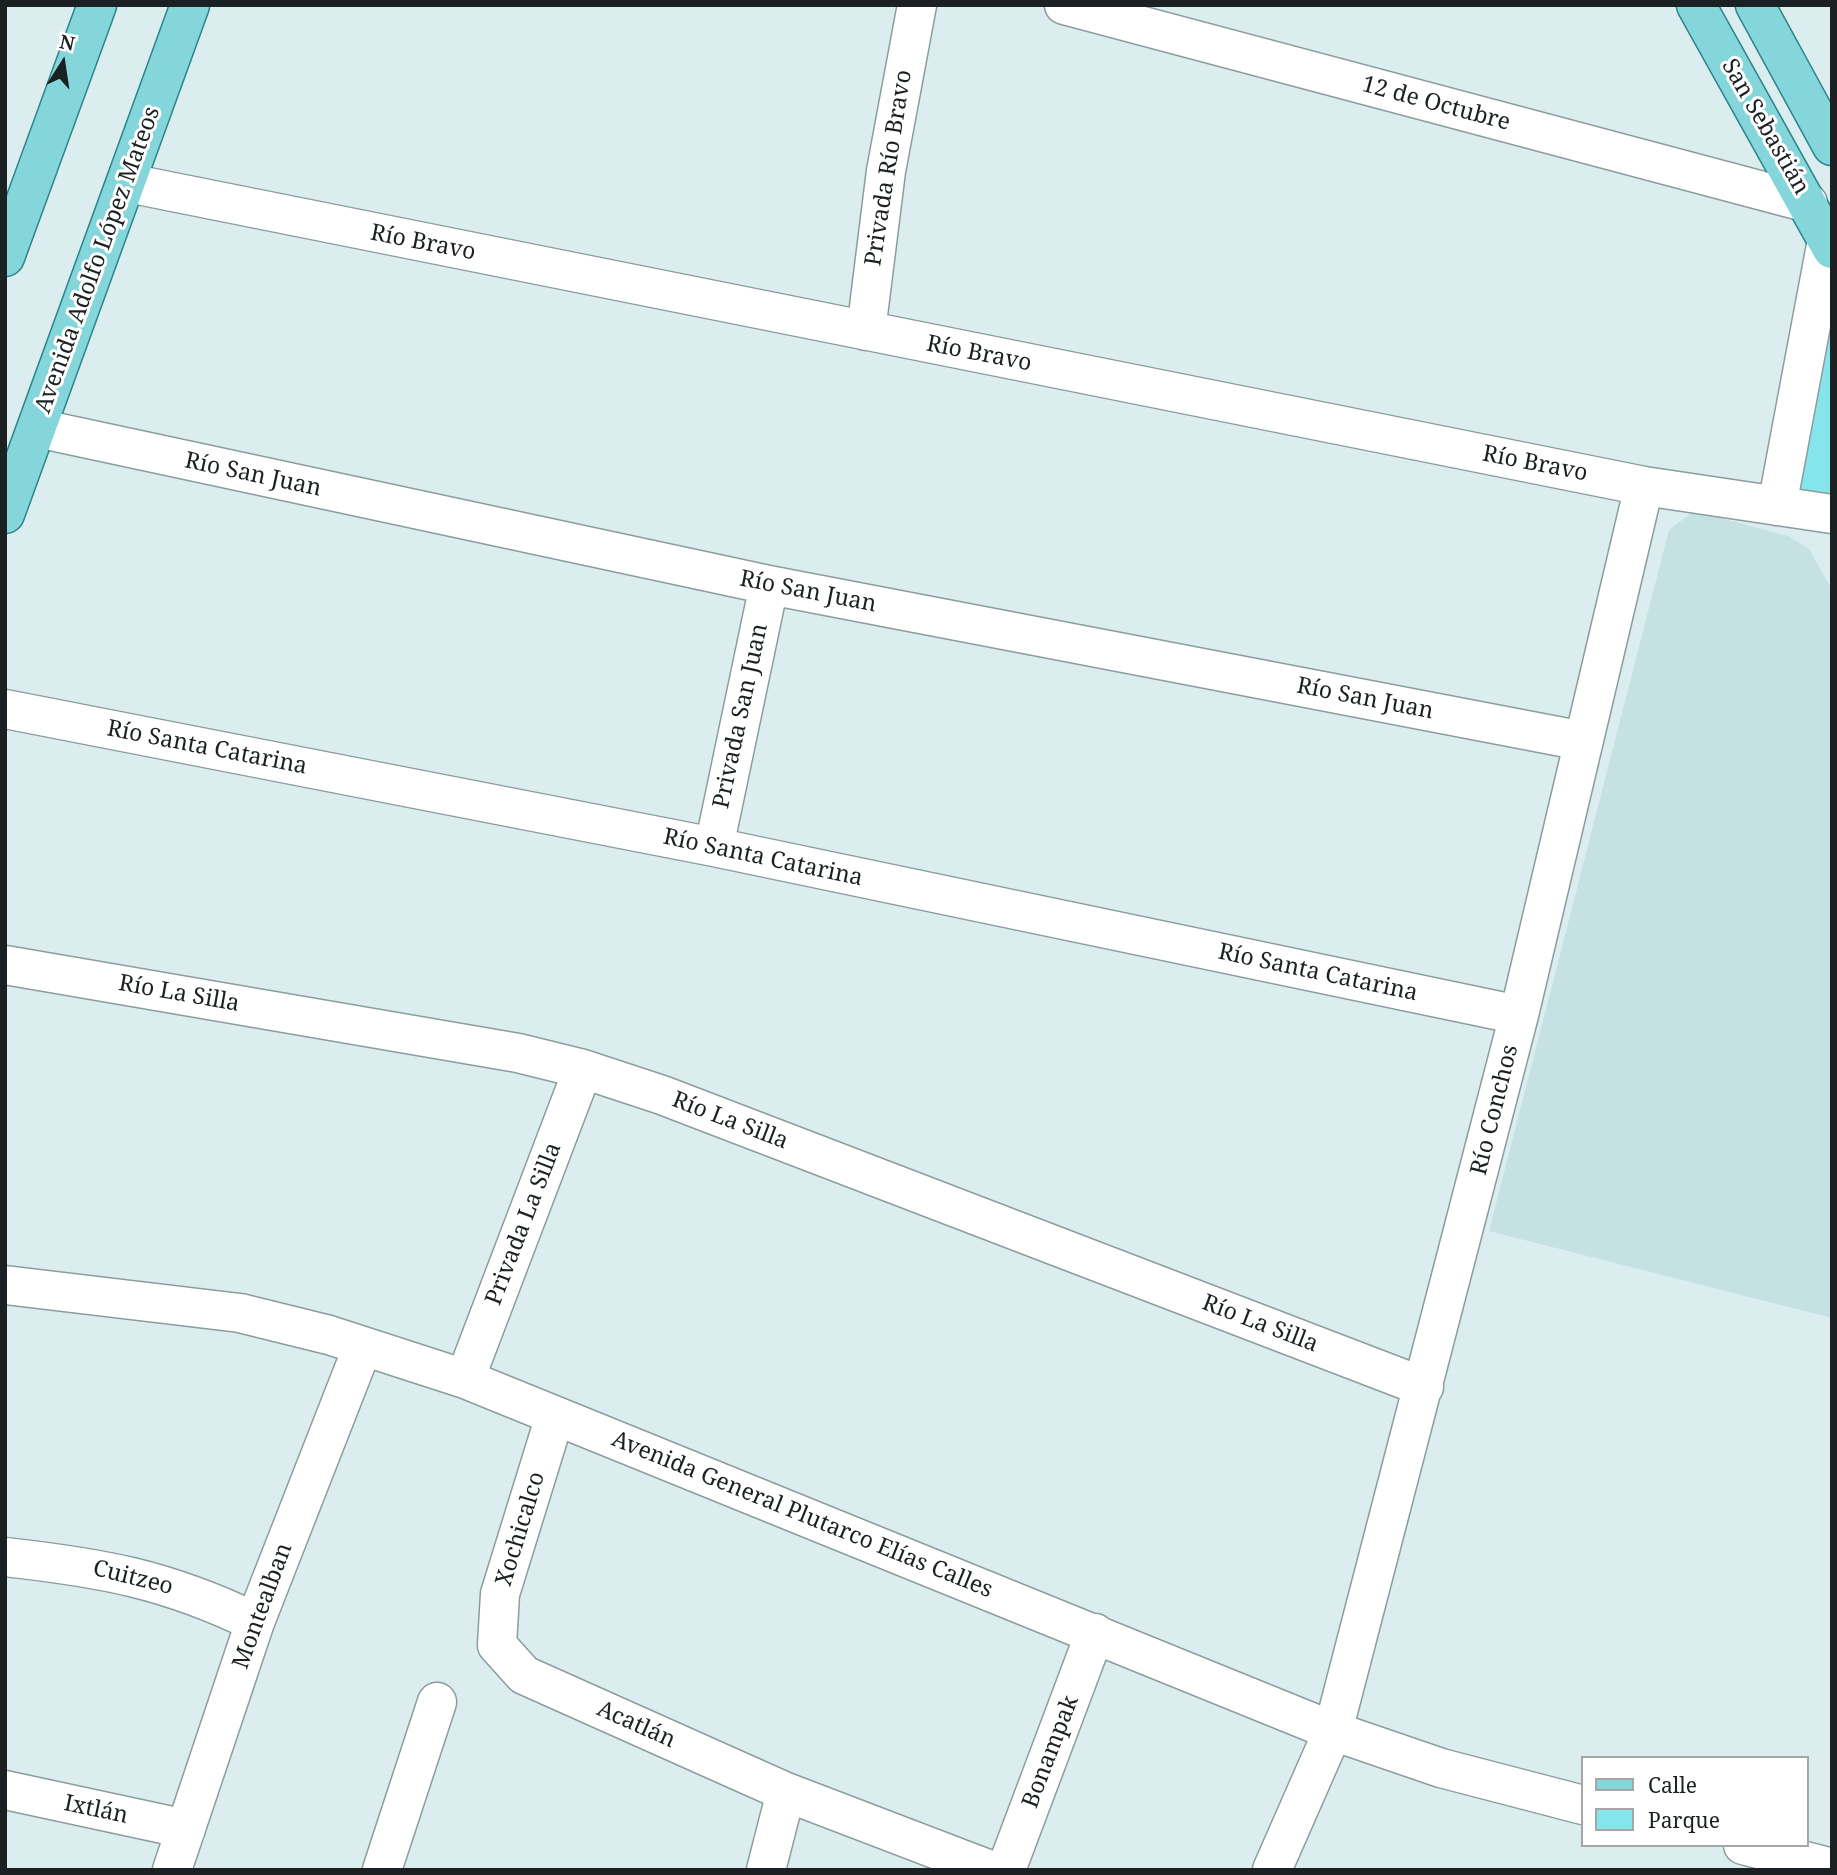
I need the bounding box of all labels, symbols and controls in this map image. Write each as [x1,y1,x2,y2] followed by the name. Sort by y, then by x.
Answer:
[28,28,98,98] north arrow
[57,28,77,57] text: N
[1715,54,1815,200] street label: San Sebastián
[860,68,918,268] street label: Privada Río Bravo
[1359,71,1513,137] street label: 12 de Octubre
[30,103,166,417] street label: Avenida Adolfo López Mateos
[368,219,478,267] street label: Río Bravo
[924,330,1034,378] street label: Río Bravo
[1480,440,1590,488] street label: Río Bravo
[182,447,324,503] street label: Río San Juan
[737,565,879,619] street label: Río San Juan
[708,621,774,811] street label: Privada San Juan
[1294,672,1436,726] street label: Río San Juan
[105,715,309,781] street label: Río Santa Catarina
[661,823,865,893] street label: Río Santa Catarina
[1216,938,1420,1008] street label: Río Santa Catarina
[117,970,241,1018] street label: Río La Silla
[1465,1042,1525,1178] street label: Río Conchos
[668,1086,792,1156] street label: Río La Silla
[480,1139,568,1309] street label: Privada La Silla
[1198,1289,1322,1359] street label: Río La Silla
[608,1426,996,1604] street label: Avenida General Plutarco Elías Calles
[491,1469,551,1589] street label: Xochicalco
[227,1539,299,1673] street label: Montealban
[90,1555,176,1601] street label: Cuitzeo
[1017,1692,1085,1812] street label: Bonampak
[592,1696,680,1754] street label: Acatlán
[1582,1756,1809,1847] legend
[1648,1771,1697,1799] text: Calle
[61,1790,131,1830] street label: Ixtlán
[1648,1806,1720,1834] text: Parque

